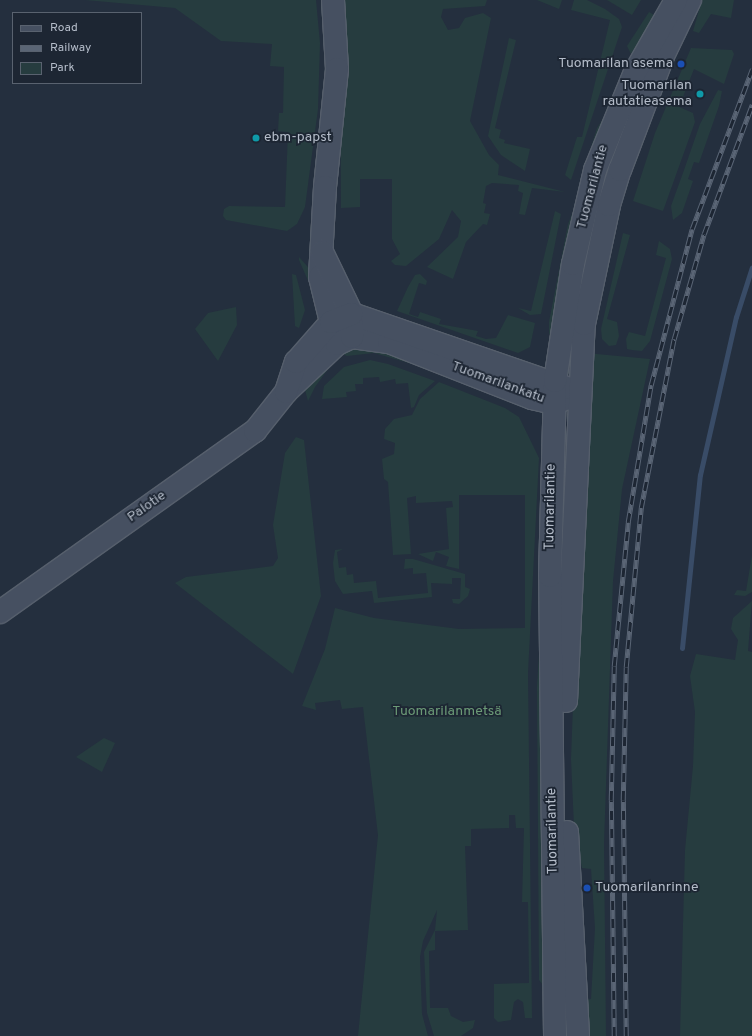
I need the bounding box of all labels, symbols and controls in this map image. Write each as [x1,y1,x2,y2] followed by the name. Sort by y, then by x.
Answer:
[12,12,142,84] legend
[50,20,78,36] text: Road
[50,40,91,56] text: Railway
[558,56,673,72] place label: Tuomarilan asema
[676,59,686,69] marker: Tuomarilan asema
[50,60,75,76] text: Park
[602,78,692,110] place label: Tuomarilan rautatieasema
[695,89,705,99] marker: Tuomarilan rautatieasema
[264,130,332,146] place label: ebm-papst
[251,133,261,143] marker: ebm-papst
[574,143,612,231] street label: Tuomarilantie
[449,358,547,408] street label: Tuomarilankatu
[542,464,560,550] street label: Tuomarilantie
[124,488,170,526] street label: Palotie
[392,704,502,720] park label: Tuomarilanmetsä
[544,788,562,874] street label: Tuomarilantie
[595,880,698,896] place label: Tuomarilanrinne
[582,883,592,893] marker: Tuomarilanrinne

